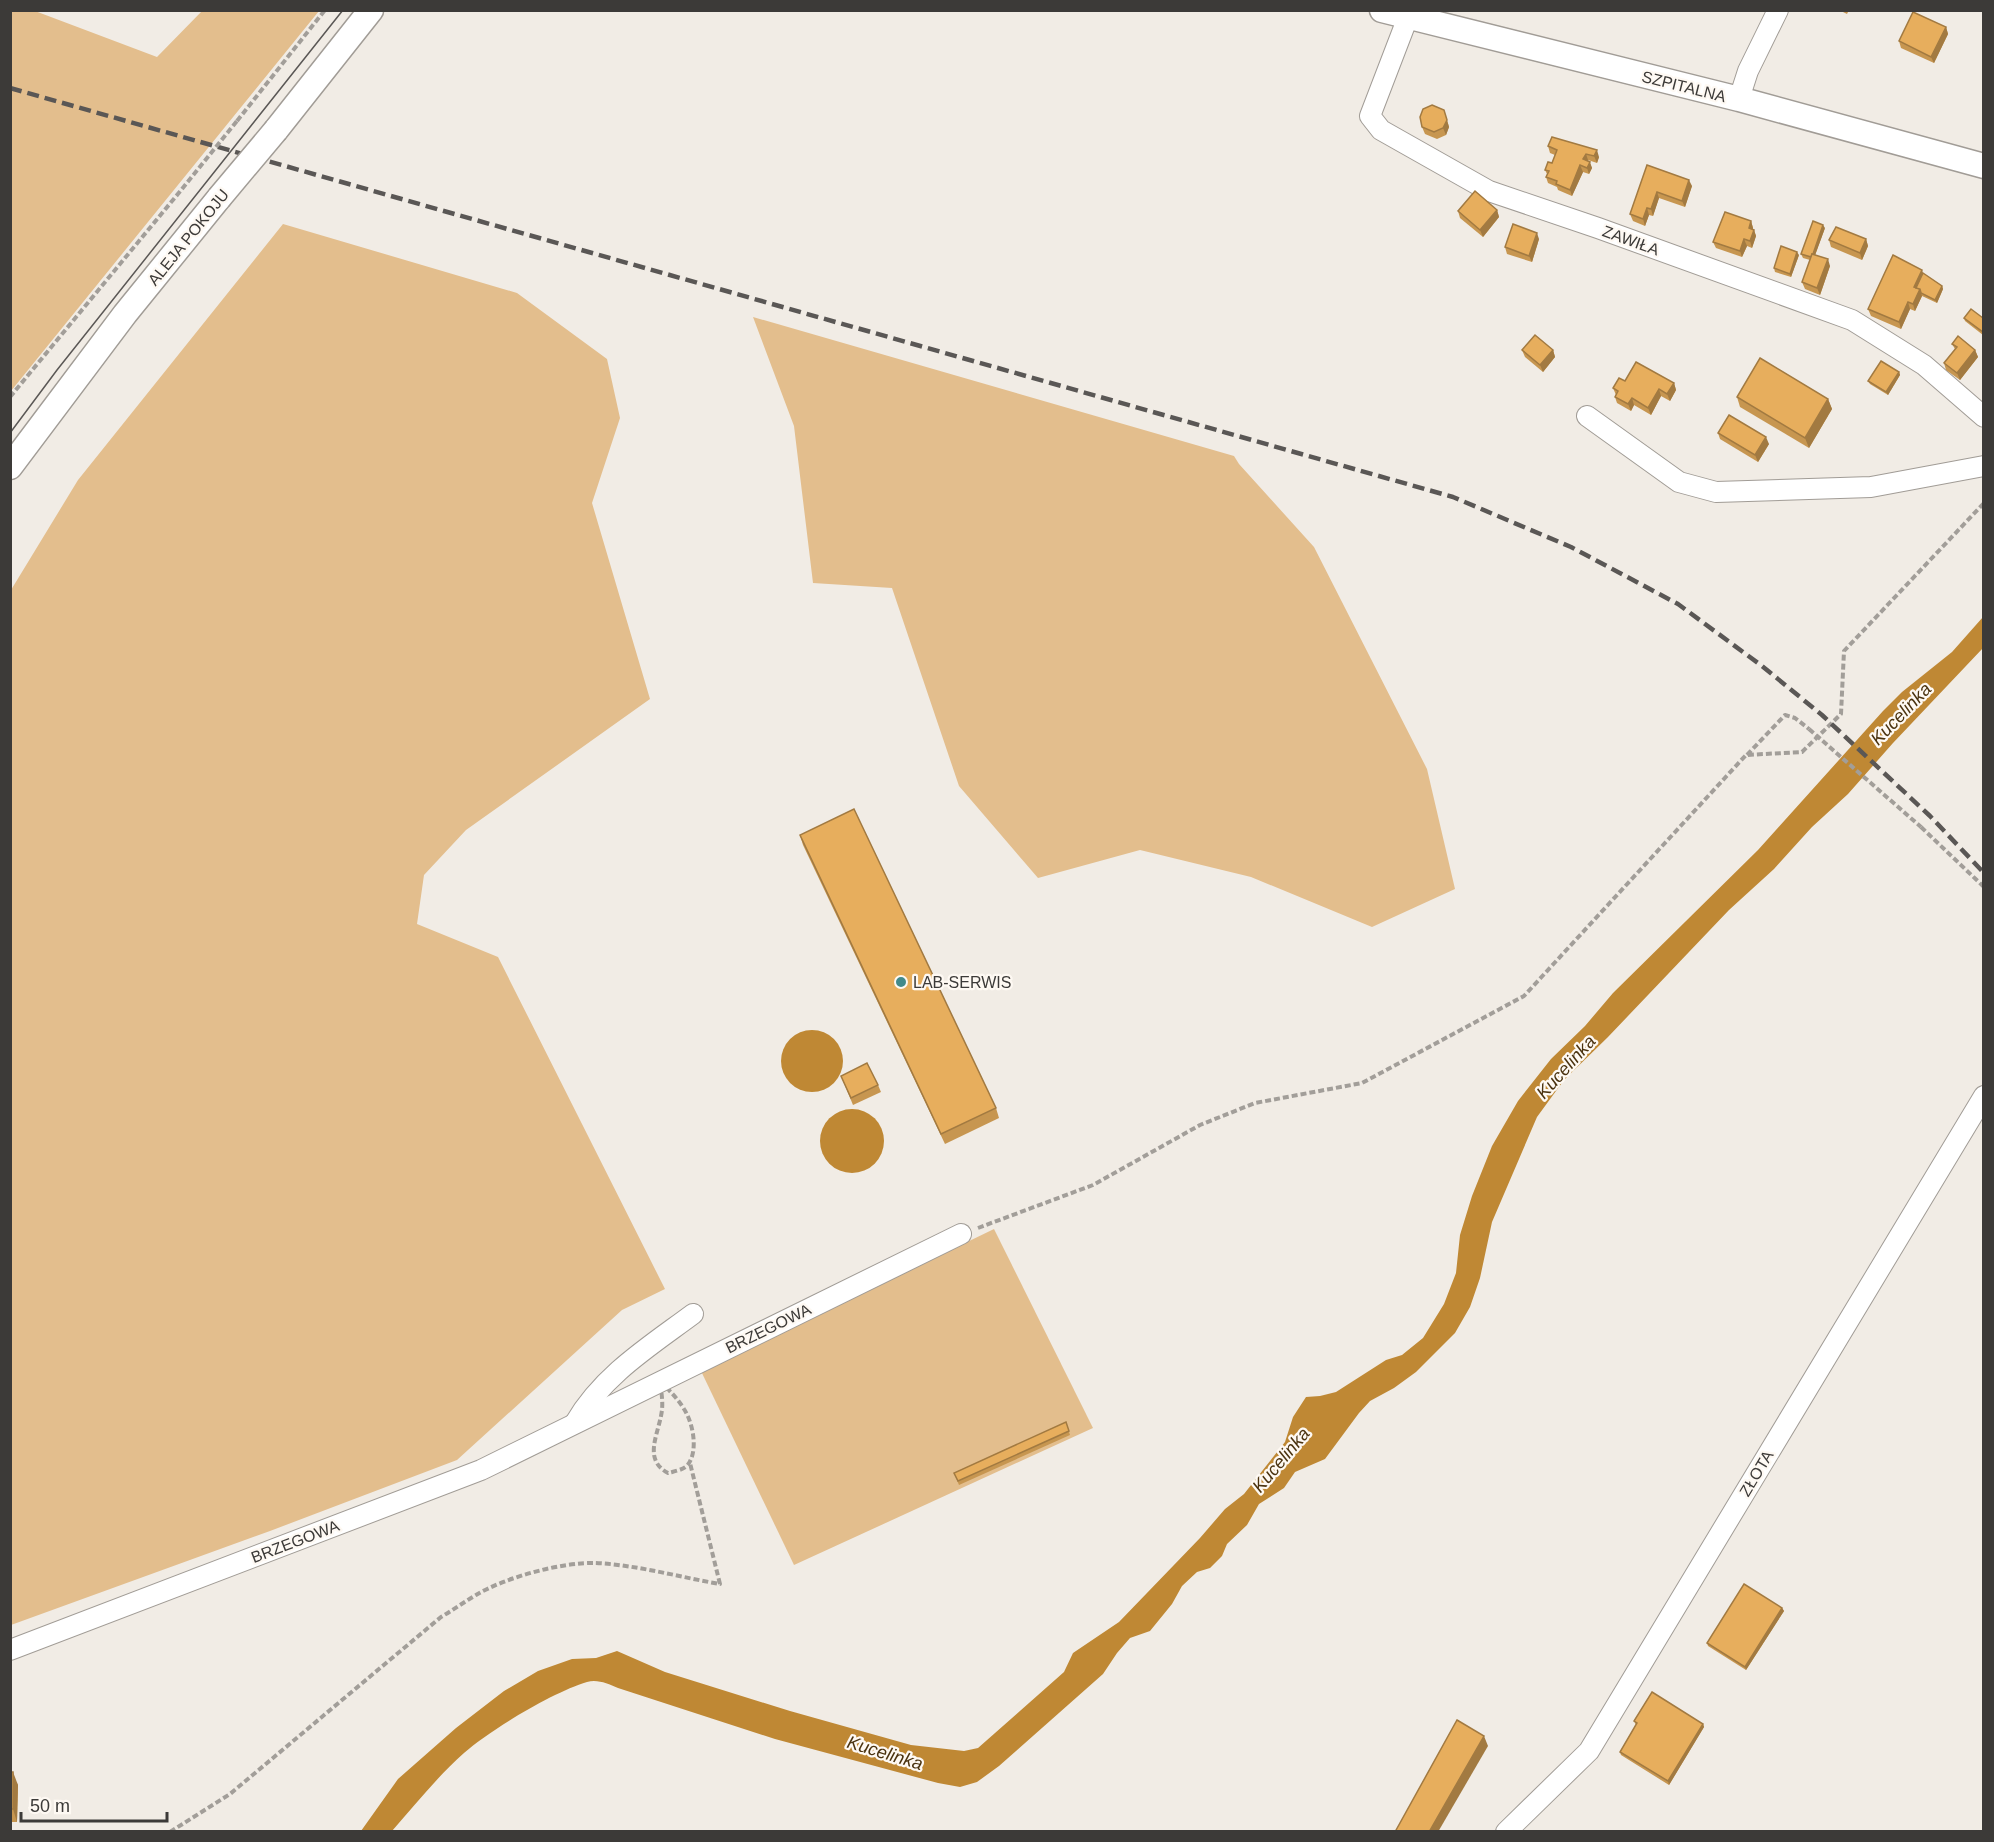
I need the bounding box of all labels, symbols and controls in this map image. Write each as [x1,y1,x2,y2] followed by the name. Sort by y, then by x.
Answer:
[1640,68,1728,105] street label: SZPITALNA
[145,186,232,289] street label: ALEJA POKOJU
[1600,222,1662,259] street label: ZAWIŁA
[1867,679,1935,749] water label: Kucelinka
[913,974,1011,991] place label: LAB-SERWIS
[894,975,908,989] marker: LAB-SERWIS
[1532,1031,1600,1103] water label: Kucelinka
[723,1300,814,1356] street label: BRZEGOWA
[1248,1424,1314,1496] water label: Kucelinka
[1736,1447,1777,1499] street label: ZŁOTA
[249,1517,342,1566] street label: BRZEGOWA
[845,1732,925,1774] water label: Kucelinka
[21,1785,166,1823] scale bar
[30,1796,70,1816] text: 50 m

